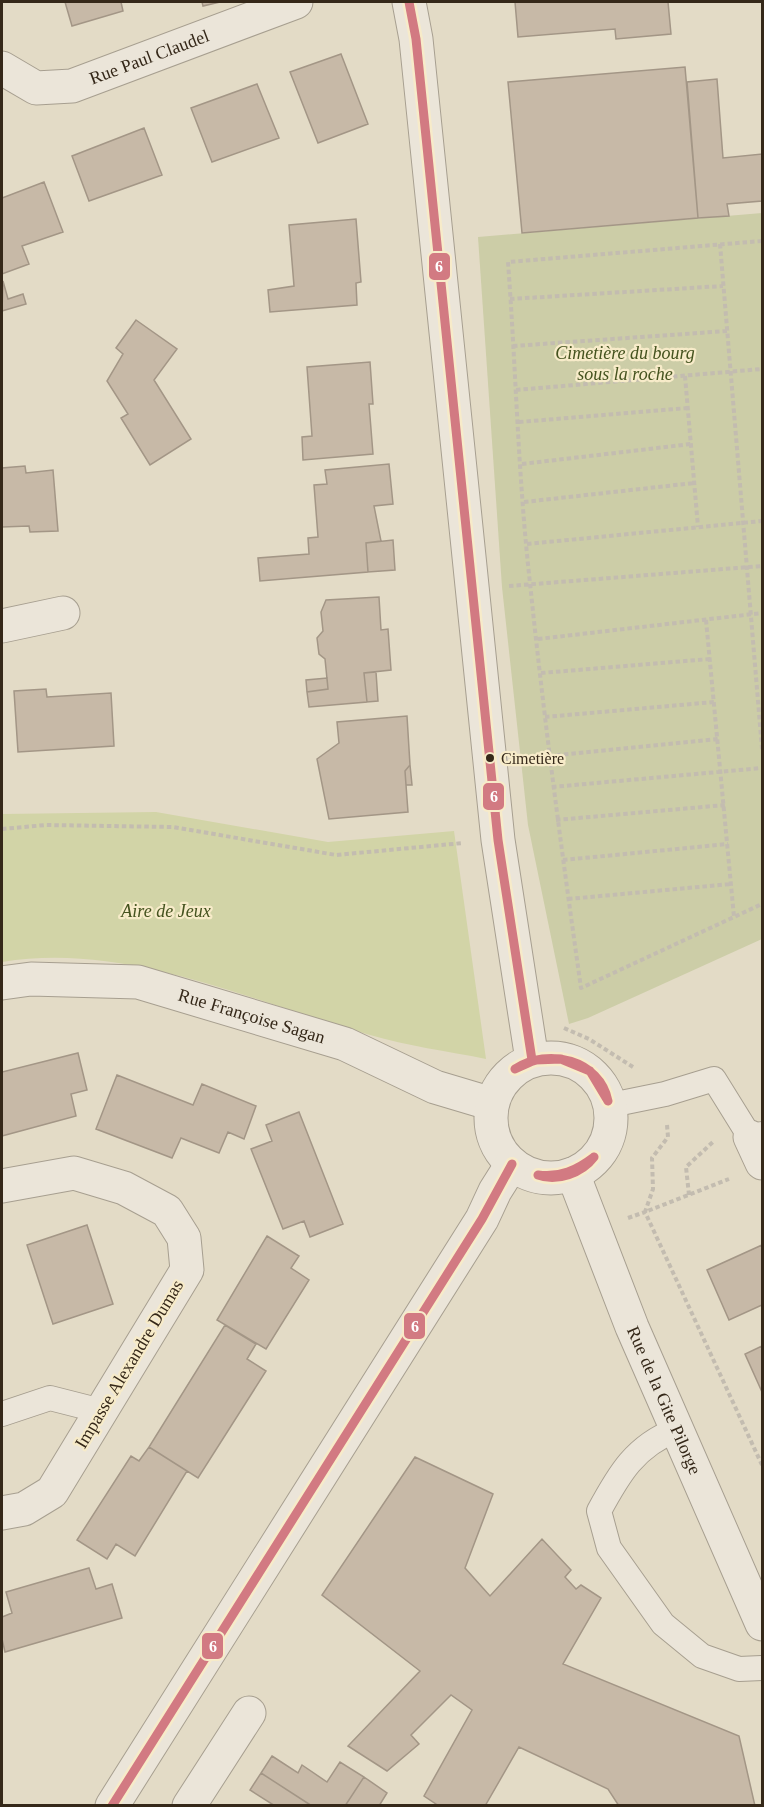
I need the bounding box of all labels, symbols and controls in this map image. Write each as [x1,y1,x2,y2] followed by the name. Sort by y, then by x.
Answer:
[87,26,212,89] street label: Rue Paul Claudel
[428,252,451,281] line badge: 6
[435,258,443,275] text: 6
[555,343,695,384] park label: Cimetière du bourg sous la roche
[501,750,564,767] place label: Cimetière
[484,752,496,764] marker: Cimetière
[482,782,505,811] line badge: 6
[490,788,498,805] text: 6
[120,901,211,921] park label: Aire de Jeux
[176,985,327,1047] street label: Rue Françoise Sagan
[71,1276,187,1452] street label: Impasse Alexandre Dumas
[403,1312,426,1340] line badge: 6
[411,1318,419,1335] text: 6
[623,1323,705,1478] street label: Rue de la Gite Pilorge
[201,1632,224,1660] line badge: 6
[209,1638,217,1655] text: 6

